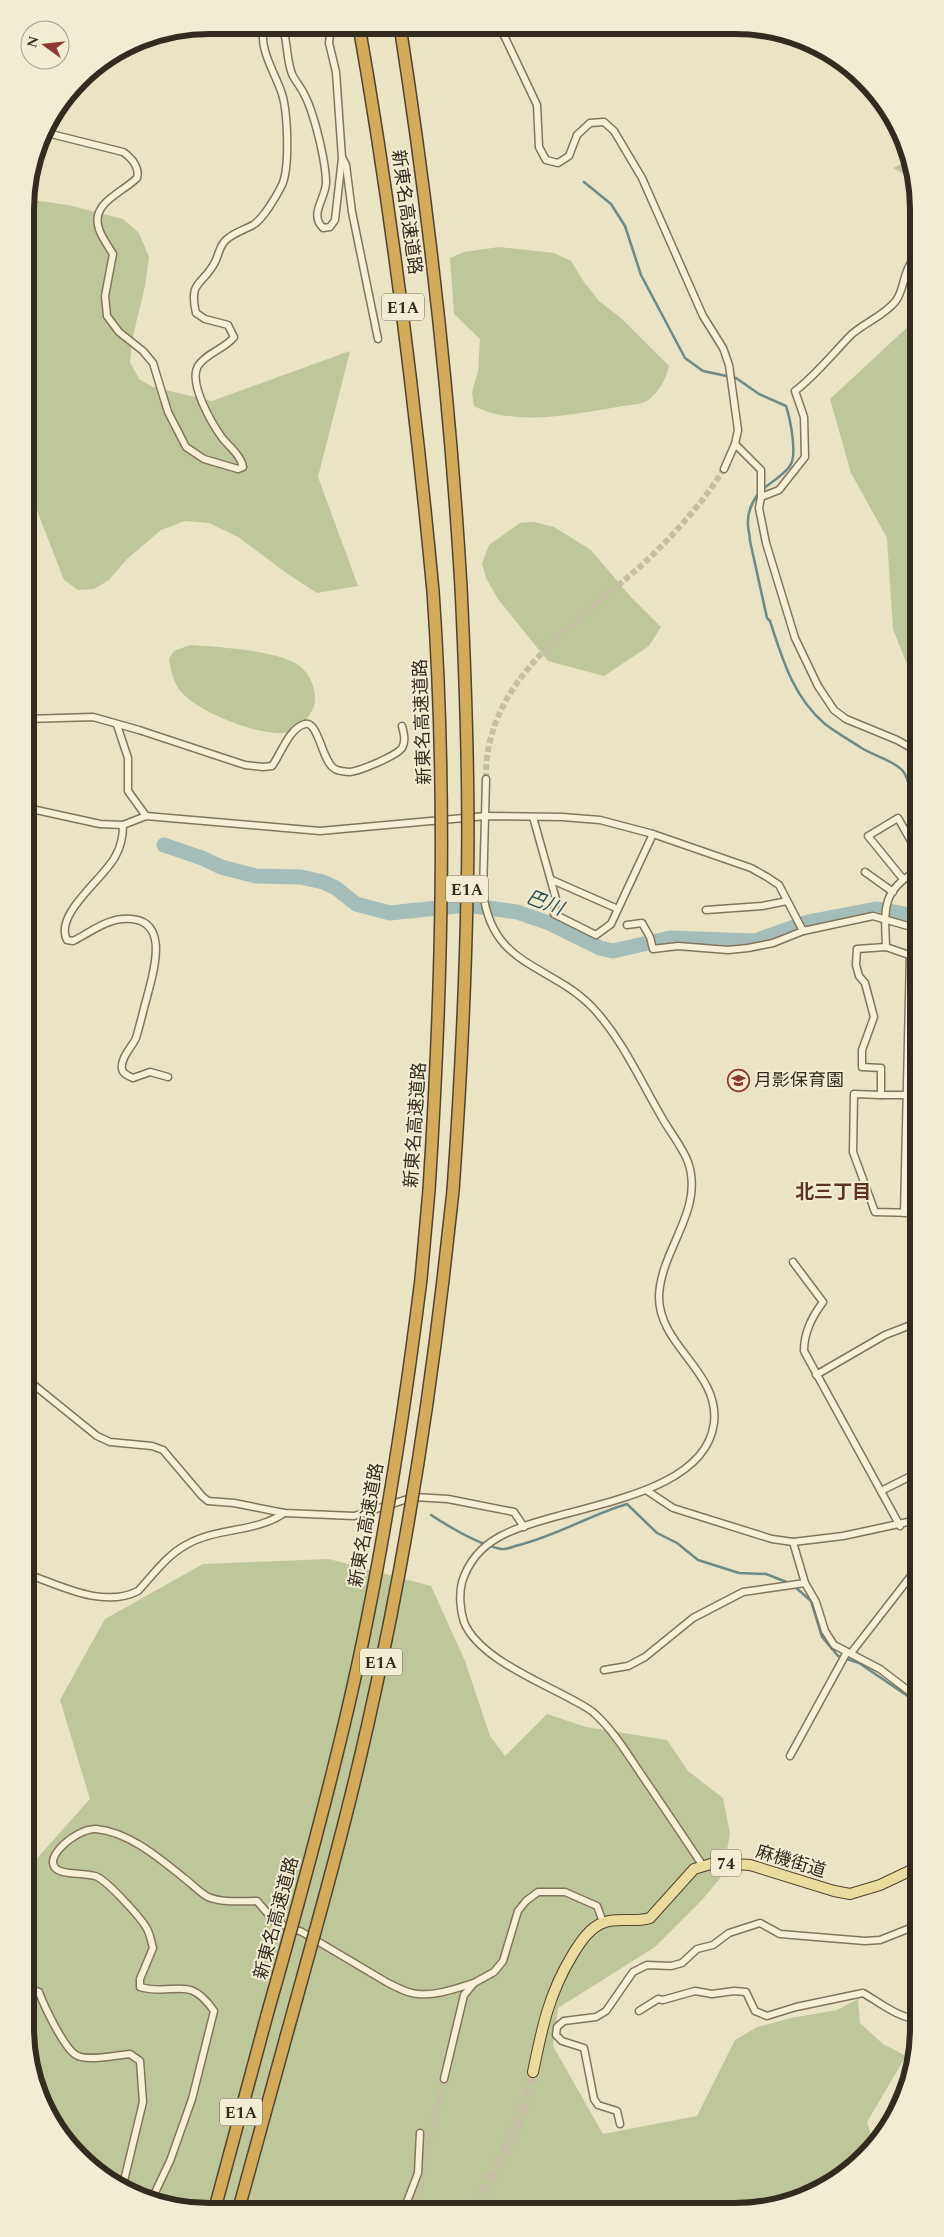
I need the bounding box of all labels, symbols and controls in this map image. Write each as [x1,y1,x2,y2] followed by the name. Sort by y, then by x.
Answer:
[20,20,70,70] north arrow
[21,34,45,50] text: N
[384,148,429,276] street label: 新東名高速道路
[382,294,424,320] road number: E1A
[407,659,438,785] street label: 新東名高速道路
[446,876,488,902] road number: E1A
[522,883,569,924] water label: 巴川
[398,1061,433,1189] street label: 新東名高速道路
[754,1067,844,1094] place label: 月影保育園
[726,1068,750,1092] school or university icon: 月影保育園
[795,1178,871,1207] district label: 北三丁目
[342,1461,391,1589] street label: 新東名高速道路
[360,1648,402,1675] road number: E1A
[752,1838,829,1885] street label: 麻機街道
[711,1850,741,1876] road number: 74
[247,1854,306,1982] street label: 新東名高速道路
[220,2098,262,2126] road number: E1A

